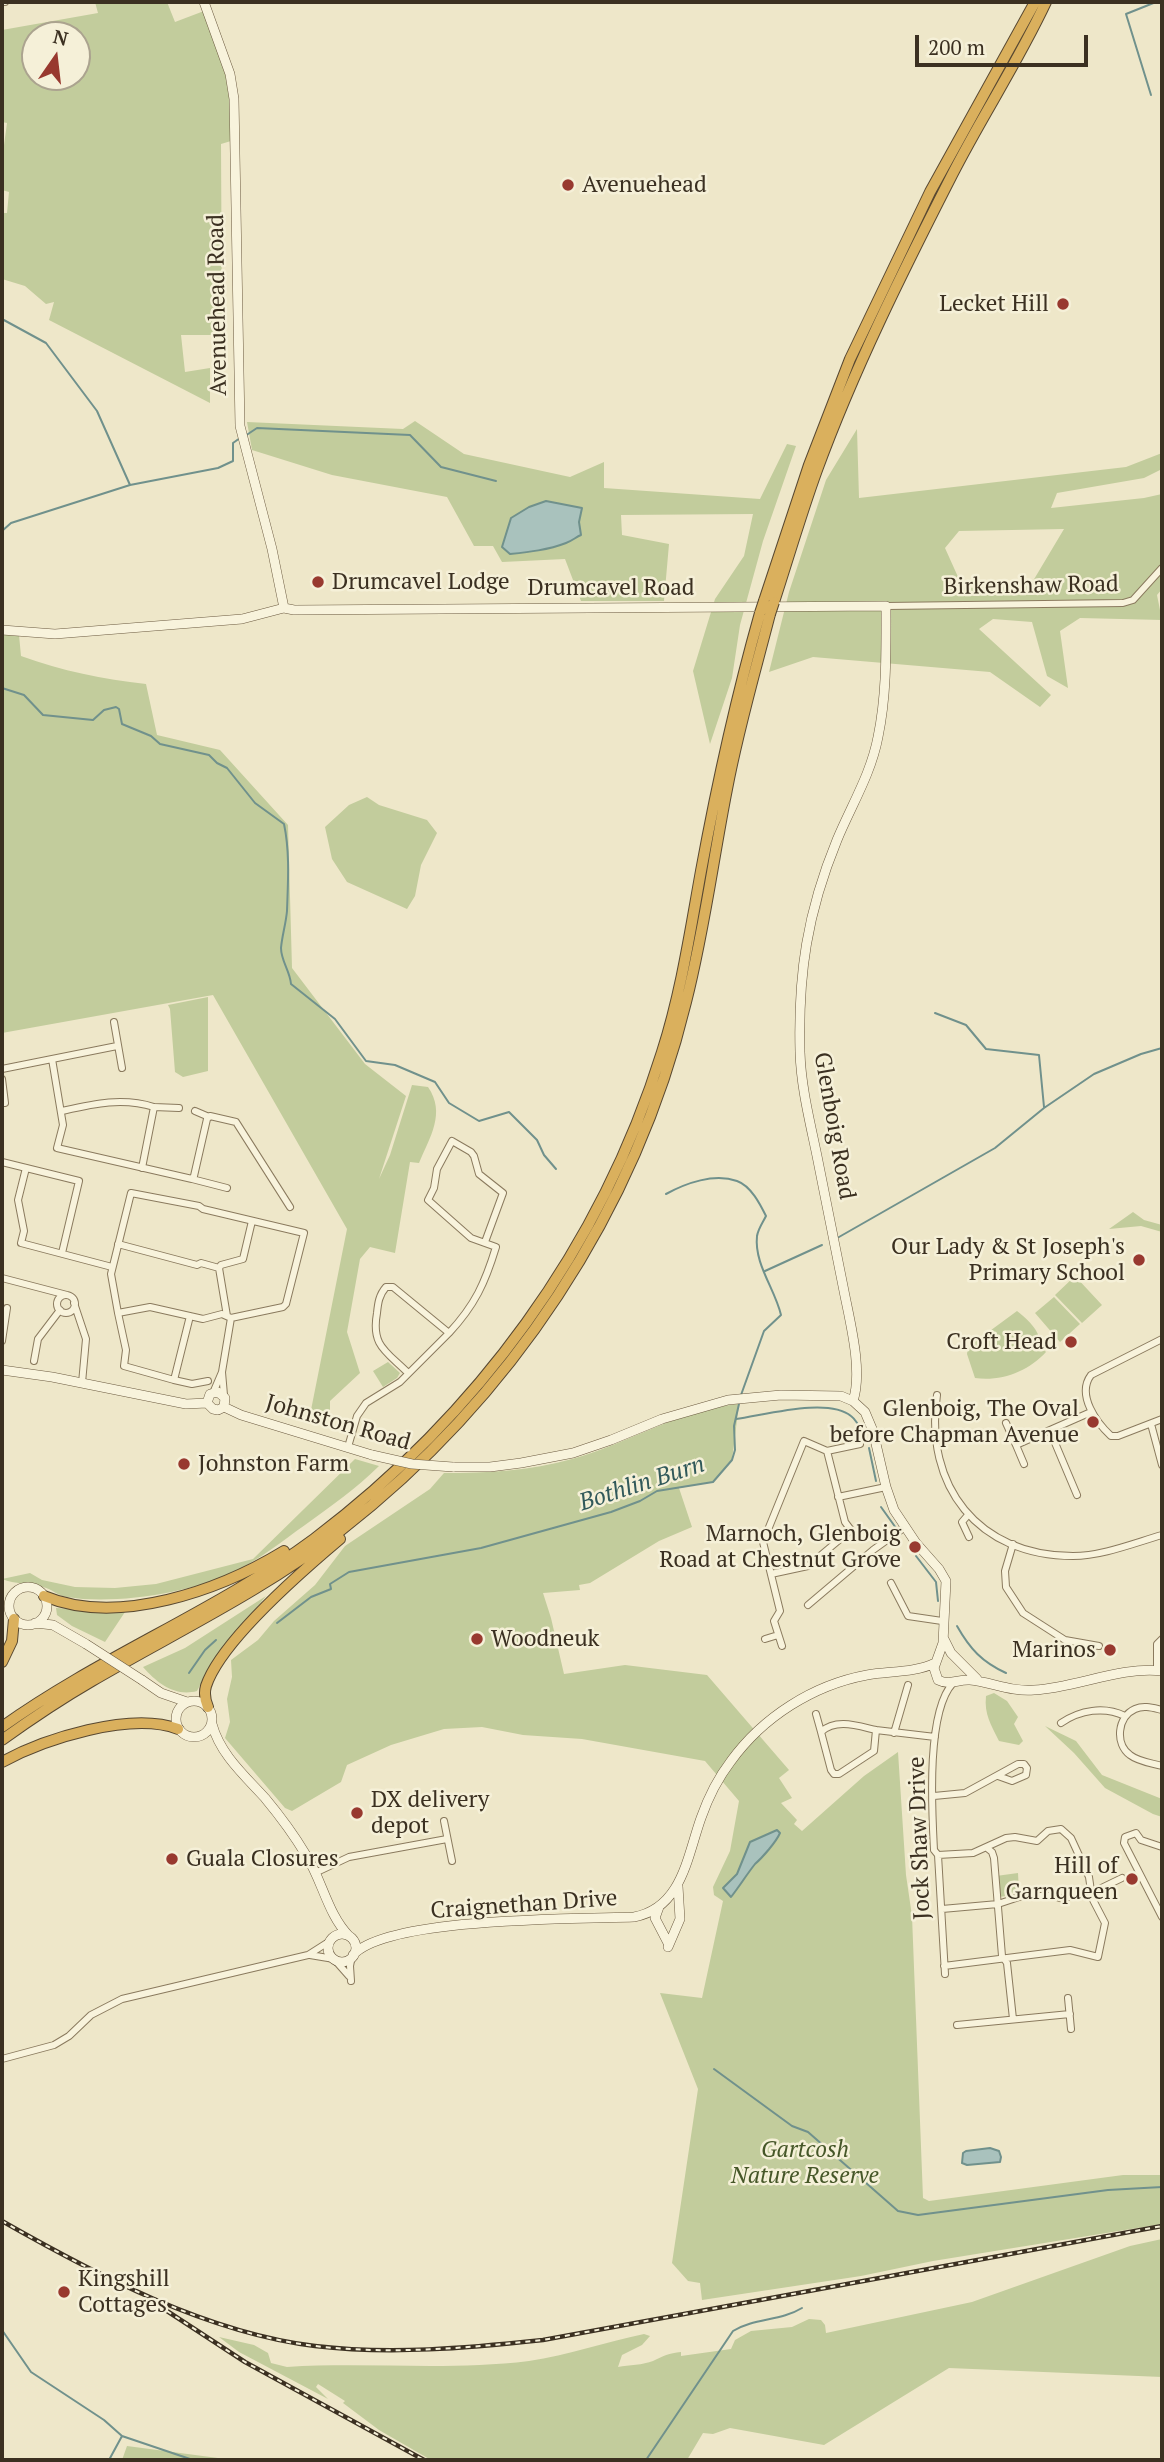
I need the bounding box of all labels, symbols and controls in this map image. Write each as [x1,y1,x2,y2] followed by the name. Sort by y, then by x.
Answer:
[21,21,91,91] north arrow
[919,21,1092,65] scale bar
[51,23,71,51] text: N
[928,33,985,61] text: 200 m
[582,171,707,199] place label: Avenuehead
[560,177,576,193] marker: Avenuehead
[203,214,233,396] street label: Avenuehead Road
[939,290,1049,318] place label: Lecket Hill
[1055,296,1071,312] marker: Lecket Hill
[332,568,510,596] place label: Drumcavel Lodge
[943,571,1119,601] street label: Birkenshaw Road
[310,574,326,590] marker: Drumcavel Lodge
[527,574,695,602] street label: Drumcavel Road
[807,1050,861,1202] street label: Glenboig Road
[891,1233,1125,1287] place label: Our Lady & St Joseph's Primary School
[1131,1252,1147,1268] marker: Our Lady & St Joseph's Primary School
[946,1328,1057,1356] place label: Croft Head
[1063,1334,1079,1350] marker: Croft Head
[262,1389,414,1457] street label: Johnston Road
[830,1395,1079,1449] place label: Glenboig, The Oval before Chapman Avenue
[1085,1414,1101,1430] marker: Glenboig, The Oval before Chapman Avenue
[198,1450,349,1478] place label: Johnston Farm
[576,1450,708,1518] water label: Bothlin Burn
[176,1456,192,1472] marker: Johnston Farm
[659,1520,901,1574] place label: Marnoch, Glenboig Road at Chestnut Grove
[907,1539,923,1555] marker: Marnoch, Glenboig Road at Chestnut Grove
[491,1625,599,1653] place label: Woodneuk
[469,1631,485,1647] marker: Woodneuk
[1012,1636,1096,1664] place label: Marinos
[1102,1642,1118,1658] marker: Marinos
[903,1756,937,1920] street label: Jock Shaw Drive
[371,1786,489,1840] place label: DX delivery depot
[349,1805,365,1821] marker: DX delivery depot
[186,1845,339,1873] place label: Guala Closures
[164,1851,180,1867] marker: Guala Closures
[1005,1852,1118,1906] place label: Hill of Garnqueen
[1124,1871,1140,1887] marker: Hill of Garnqueen
[430,1885,618,1925] street label: Craignethan Drive
[731,2136,879,2190] park label: Gartcosh Nature Reserve
[78,2265,170,2319] place label: Kingshill Cottages
[56,2284,72,2300] marker: Kingshill Cottages

